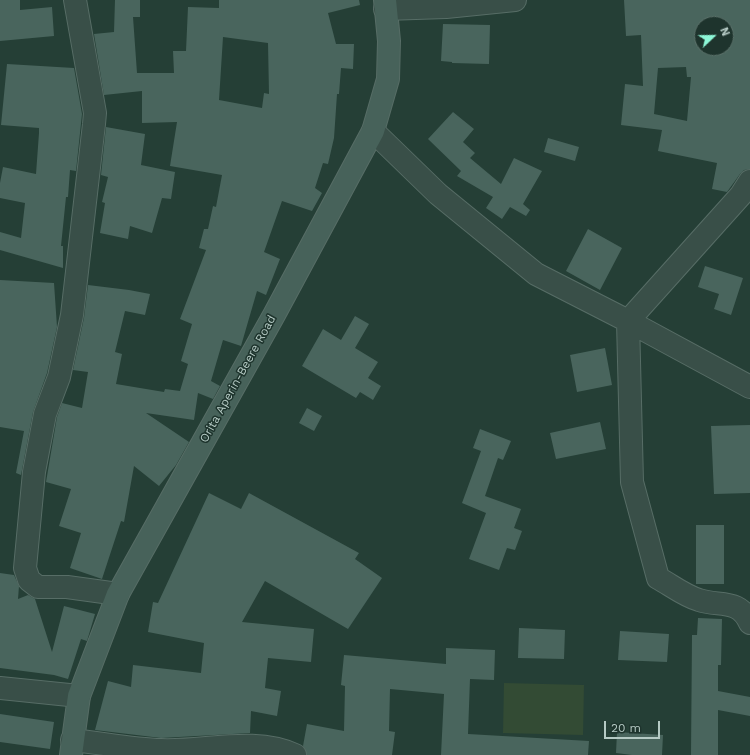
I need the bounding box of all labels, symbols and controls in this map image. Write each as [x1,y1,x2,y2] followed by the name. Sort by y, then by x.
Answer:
[694,16,734,56] north arrow
[717,25,732,38] text: N
[197,313,279,445] street label: Orita Aperin-Beere Road
[606,713,662,739] scale bar
[611,721,641,735] text: 20 m

